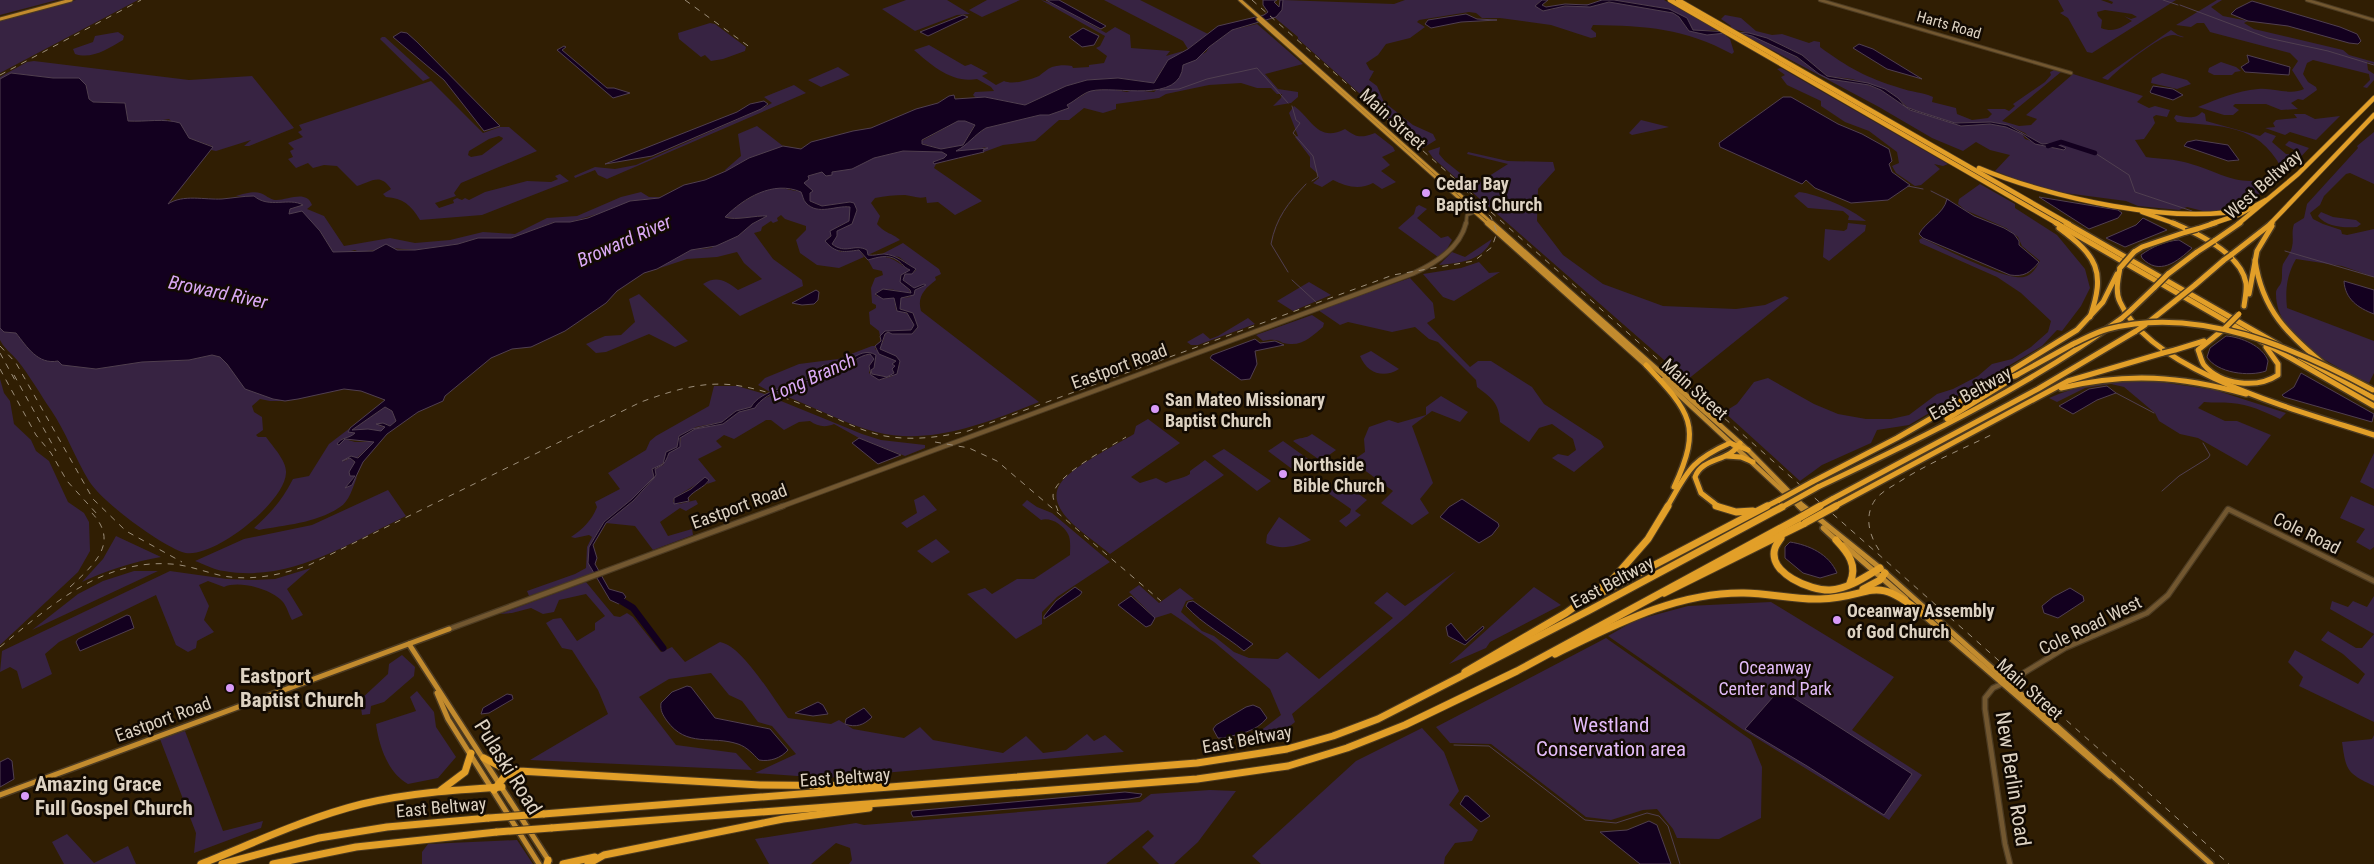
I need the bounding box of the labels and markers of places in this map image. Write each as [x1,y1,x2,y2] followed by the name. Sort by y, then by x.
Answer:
[1436,173,1542,215] place label: Cedar Bay Baptist Church
[1420,187,1432,199] marker: Cedar Bay Baptist Church
[1165,389,1325,431] place label: San Mateo Missionary Baptist Church
[1149,403,1161,415] marker: San Mateo Missionary Baptist Church
[1293,454,1385,496] place label: Northside Bible Church
[1277,468,1289,480] marker: Northside Bible Church
[1847,600,1995,642] place label: Oceanway Assembly of God Church
[1831,614,1843,626] marker: Oceanway Assembly of God Church
[240,664,364,712] place label: Eastport Baptist Church
[224,682,236,694] marker: Eastport Baptist Church
[35,772,193,820] place label: Amazing Grace Full Gospel Church
[19,790,31,802] marker: Amazing Grace Full Gospel Church

